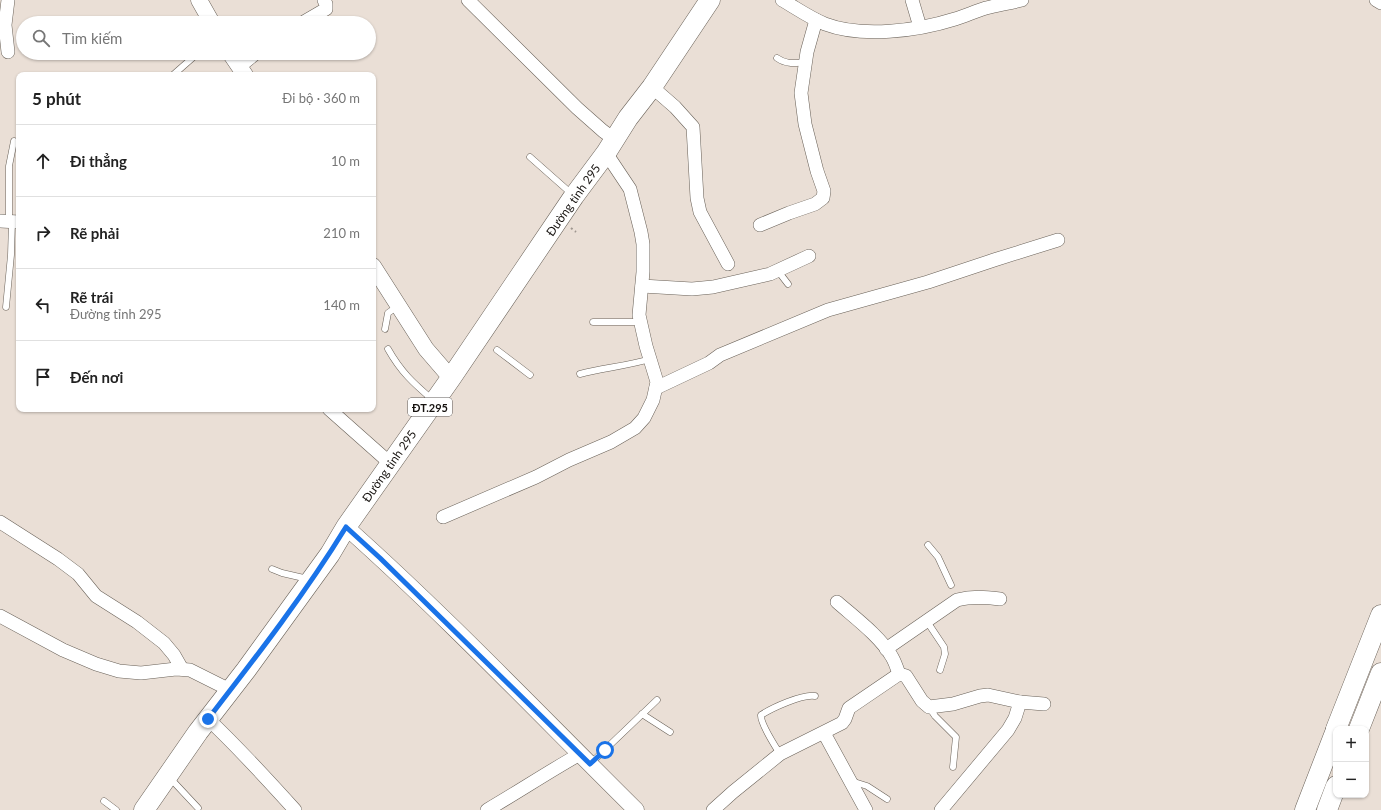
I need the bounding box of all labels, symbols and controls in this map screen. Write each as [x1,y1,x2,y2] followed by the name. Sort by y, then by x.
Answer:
[16,16,376,60] search box
[30,27,52,49] icon: search
[62,29,122,47] text: Tìm kiếm
[32,88,81,109] text: 5 phút
[282,90,360,106] text: Đi bộ · 360 m
[32,150,54,172] icon: ahead
[70,152,127,170] text: Đi thẳng
[331,153,360,169] text: 10 m
[543,161,603,239] street label: Đường tỉnh 295
[32,222,54,244] icon: right
[70,224,119,242] text: Rẽ phải
[323,225,360,241] text: 210 m
[70,288,113,306] text: Rẽ trái
[32,294,54,316] icon: left
[323,297,360,313] text: 140 m
[70,306,162,322] text: Đường tỉnh 295
[32,366,54,388] icon: arrive
[70,368,123,386] text: Đến nơi
[408,398,452,416] road number: ĐT.295
[359,427,419,505] street label: Đường tỉnh 295
[199,710,217,728] route end
[1333,726,1369,798] map controls
[1333,726,1369,762] button: +
[596,741,614,759] route start
[1333,762,1369,798] button: −

